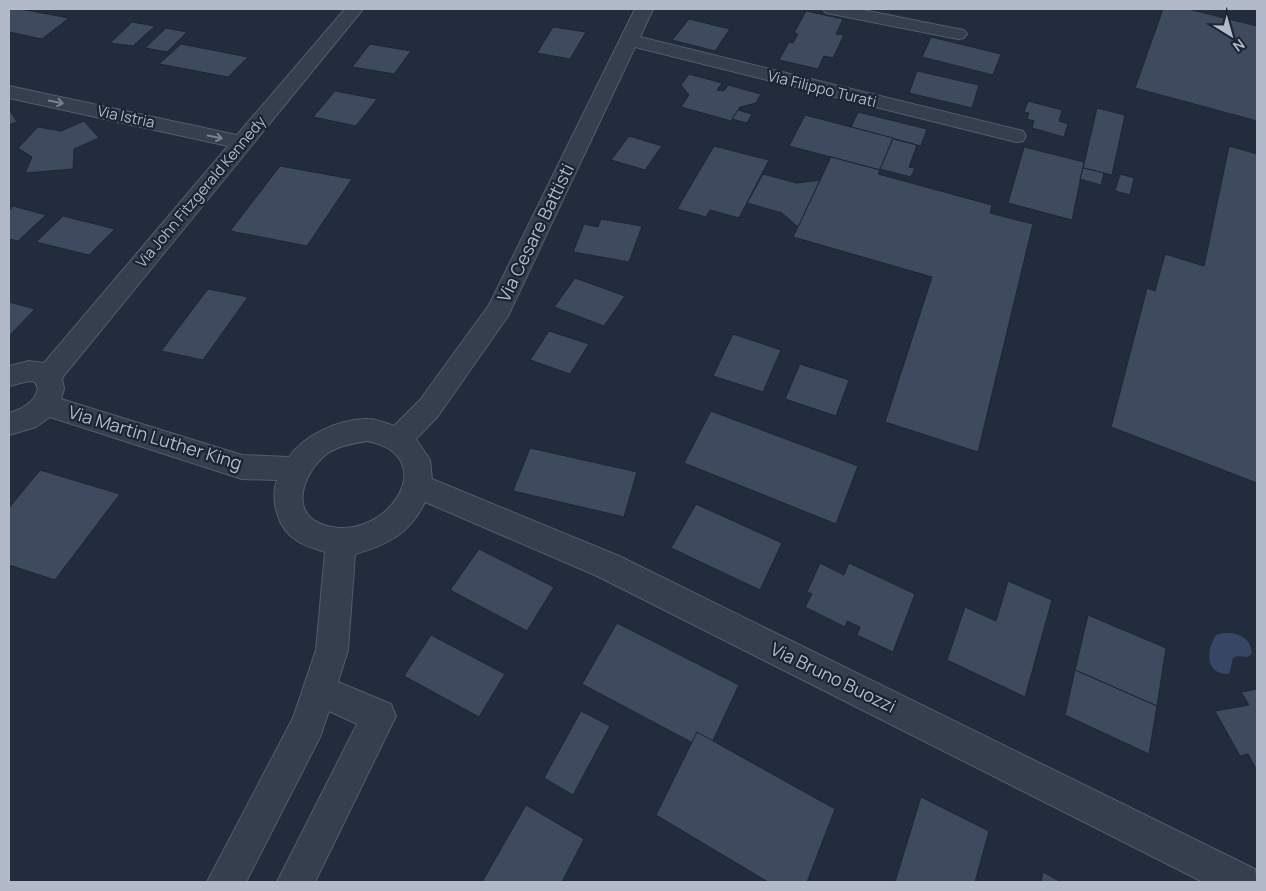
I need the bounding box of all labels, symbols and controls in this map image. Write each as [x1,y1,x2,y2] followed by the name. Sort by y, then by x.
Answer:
[1206,10,1256,60] north arrow
[1229,35,1249,56] text: N
[766,65,879,112] street label: Via Filippo Turati
[48,98,64,108] one-way arrow
[95,100,157,133] street label: Via Istria
[131,111,270,272] street label: Via John Fitzgerald Kennedy
[207,133,223,142] one-way arrow
[491,159,579,306] street label: Via Cesare Battisti
[66,399,245,475] street label: Via Martin Luther King
[767,636,900,718] street label: Via Bruno Buozzi

